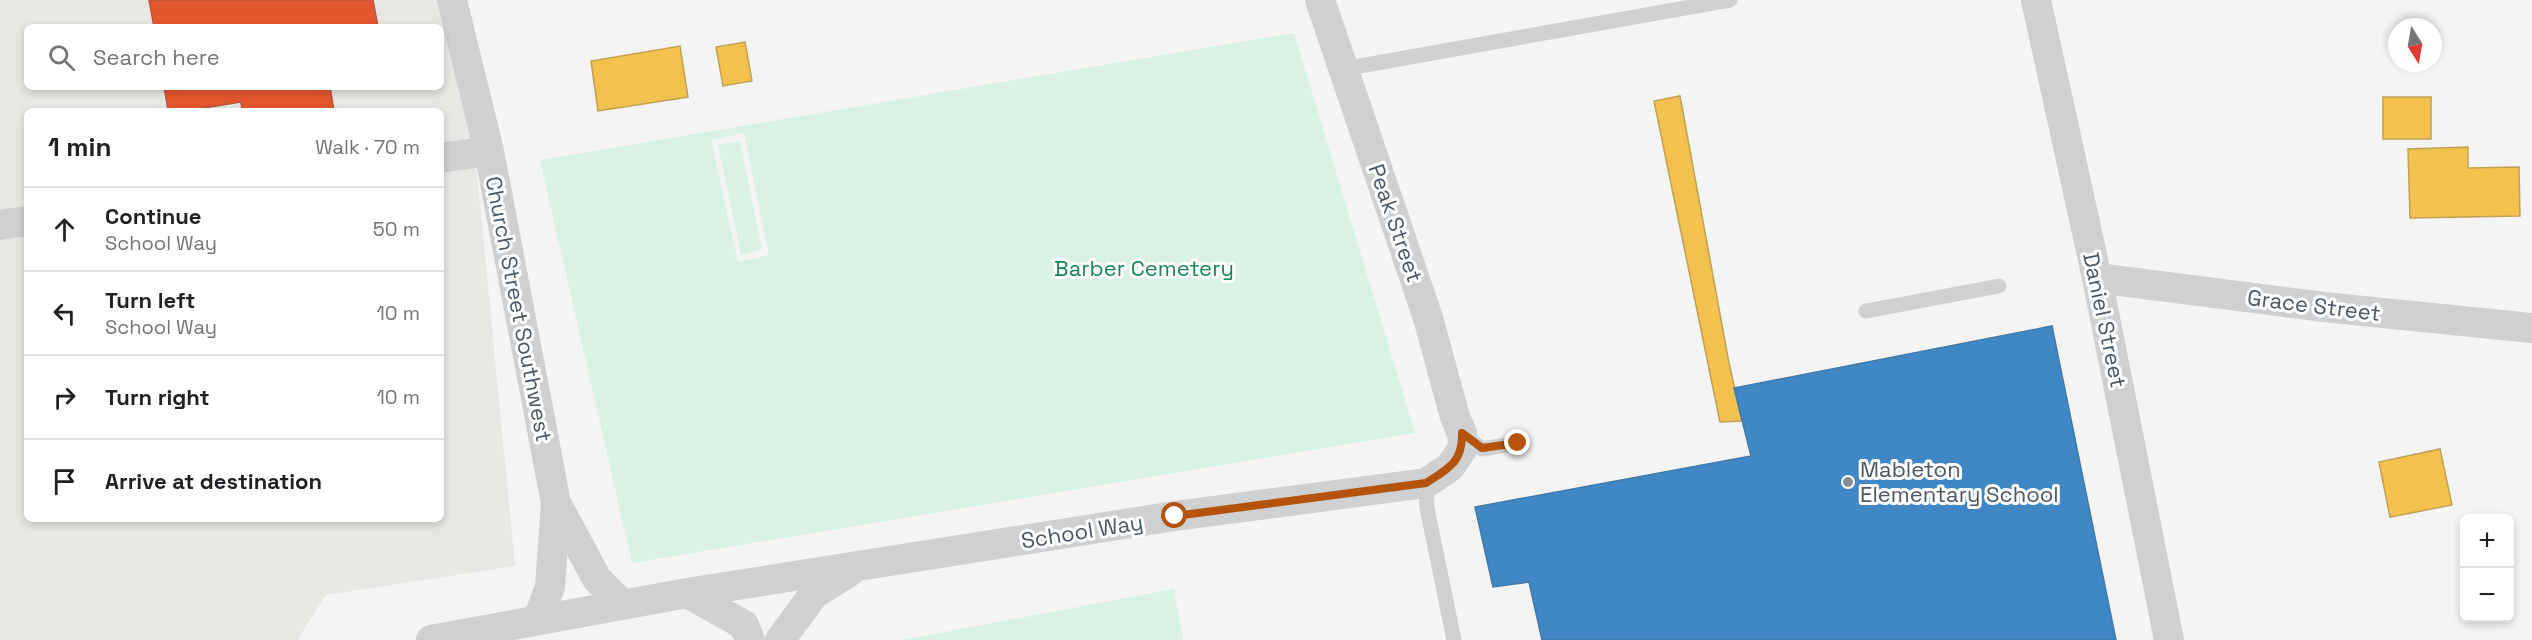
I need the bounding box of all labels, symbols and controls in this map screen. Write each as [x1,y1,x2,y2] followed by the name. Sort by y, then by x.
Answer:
[2388,18,2442,72] north arrow
[24,24,444,90] search box
[45,41,78,74] icon: search
[93,43,220,71] text: Search here
[48,130,112,164] text: 1 min
[315,134,420,160] text: Walk · 70 m
[1363,160,1429,286] street label: Peak Street
[480,174,558,444] street label: Church Street Southwest
[105,202,201,230] text: Continue
[48,213,81,246] icon: ahead
[373,216,420,242] text: 50 m
[105,230,217,256] text: School Way
[2077,250,2133,390] street label: Daniel Street
[1054,254,1234,282] park label: Barber Cemetery
[2246,283,2382,327] street label: Grace Street
[105,286,195,314] text: Turn left
[48,297,81,330] icon: left
[376,300,420,326] text: 10 m
[105,314,217,340] text: School Way
[48,381,81,414] icon: right
[105,383,210,411] text: Turn right
[376,384,420,410] text: 10 m
[1504,429,1530,455] route end
[1860,455,2059,508] place label: Mableton Elementary School
[48,465,81,498] icon: arrive
[105,467,322,495] text: Arrive at destination
[1841,475,1855,489] marker: Mableton Elementary School
[1161,502,1187,528] route start
[1019,508,1145,554] street label: School Way
[2460,514,2514,622] map controls
[2460,514,2514,568] button: +
[2460,568,2514,622] button: −

